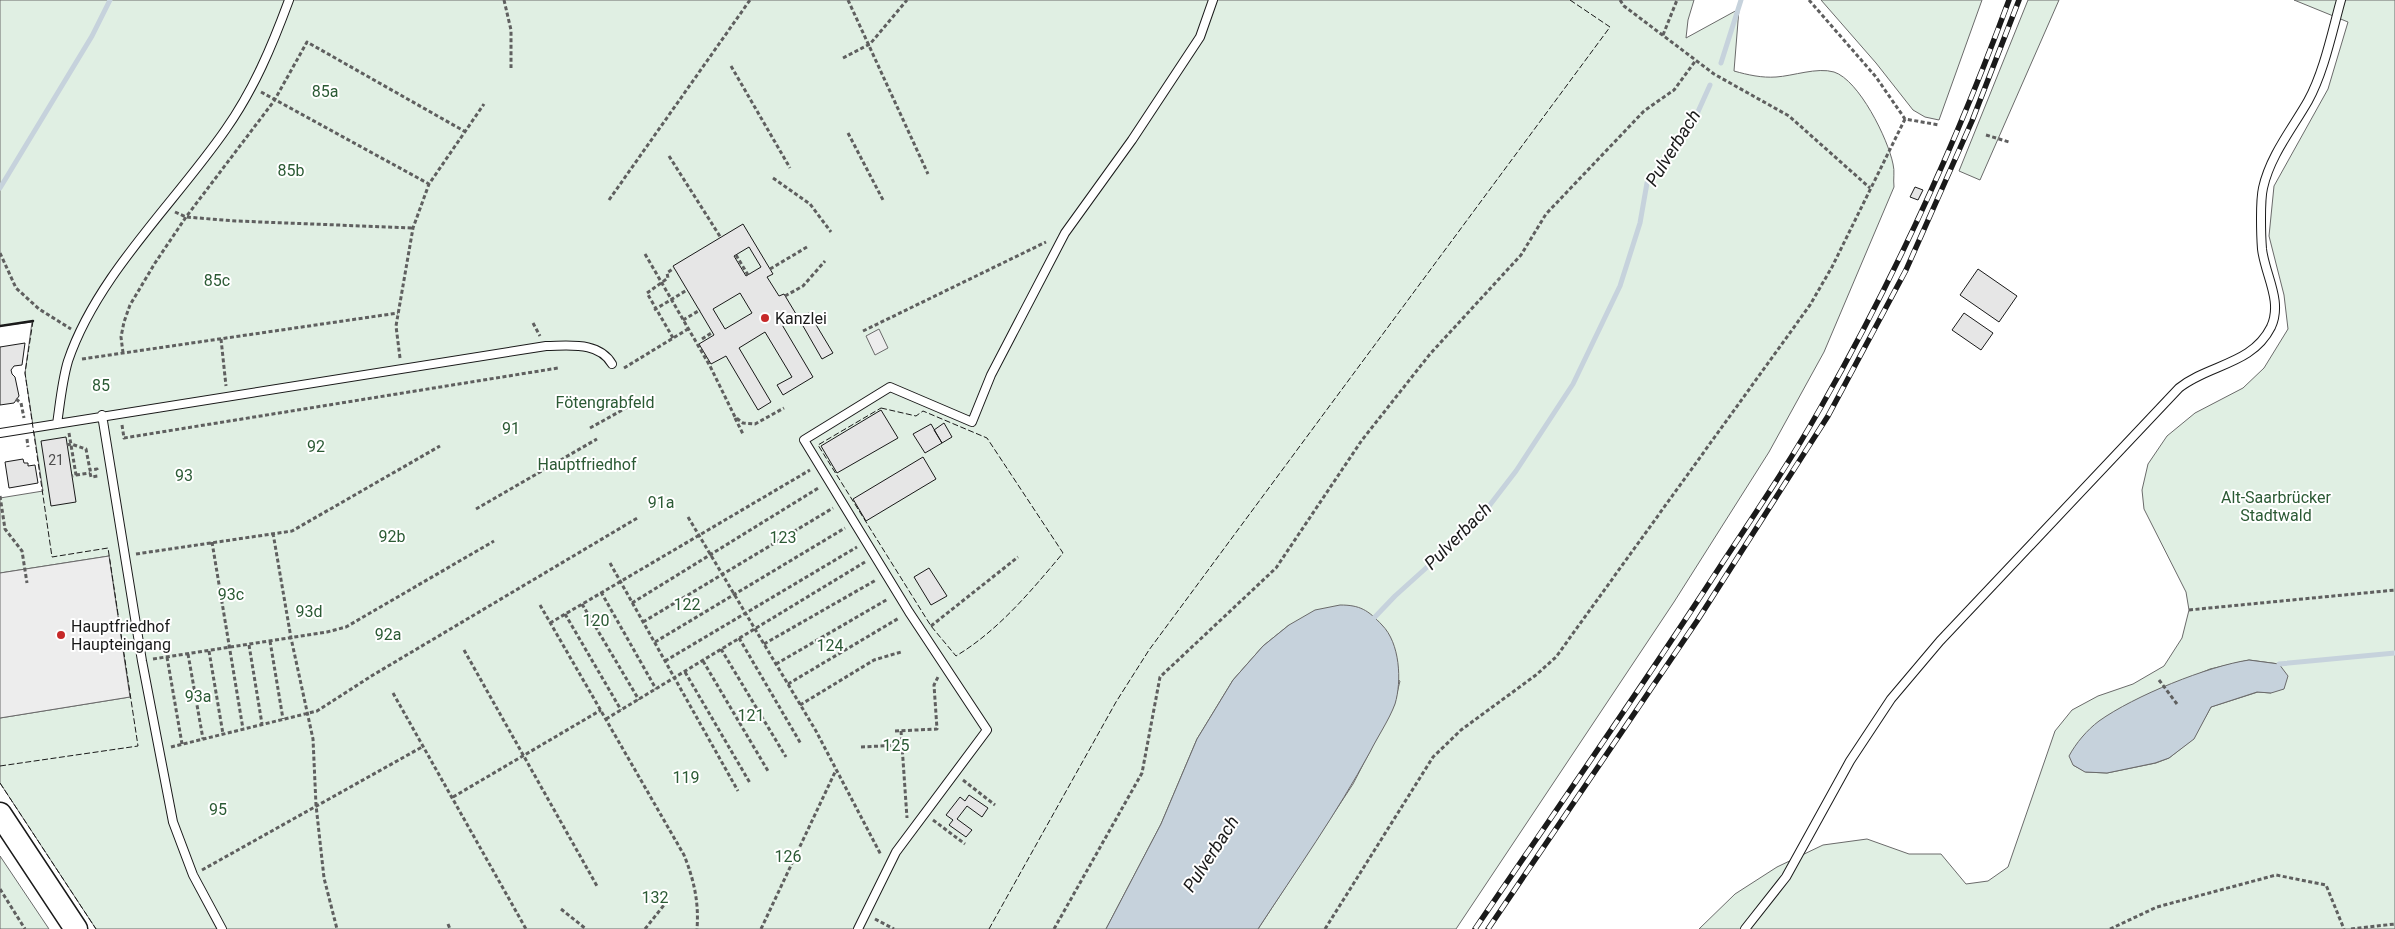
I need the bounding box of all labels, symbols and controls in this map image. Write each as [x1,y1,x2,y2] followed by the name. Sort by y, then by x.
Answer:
[312,82,338,101] park label: 85a
[1641,106,1704,190] water label: Pulverbach
[278,161,305,180] park label: 85b
[204,271,230,290] park label: 85c
[775,309,827,328] place label: Kanzlei
[759,312,771,324] marker: Kanzlei
[92,376,110,395] park label: 85
[556,393,654,412] park label: Fötengrabfeld
[502,419,520,438] park label: 91
[307,437,325,456] park label: 92
[48,452,64,468] house number: 21
[537,455,637,474] park label: Hauptfriedhof
[175,466,193,485] park label: 93
[2221,488,2331,525] park label: Alt-Saarbrücker Stadtwald
[648,493,674,512] park label: 91a
[1420,498,1496,574] water label: Pulverbach
[379,527,406,546] park label: 92b
[770,528,796,547] park label: 123
[218,585,244,604] park label: 93c
[674,595,700,614] park label: 122
[295,602,323,621] park label: 93d
[583,611,609,630] park label: 120
[71,617,171,654] place label: Hauptfriedhof Haupteingang
[375,625,401,644] park label: 92a
[55,629,67,641] marker: Hauptfriedhof Haupteingang
[817,636,843,655] park label: 124
[185,687,211,706] park label: 93a
[738,706,764,725] park label: 121
[883,736,909,755] park label: 125
[673,768,699,787] park label: 119
[209,800,227,819] park label: 95
[1178,812,1243,896] water label: Pulverbach
[775,847,801,866] park label: 126
[642,888,668,907] park label: 132

